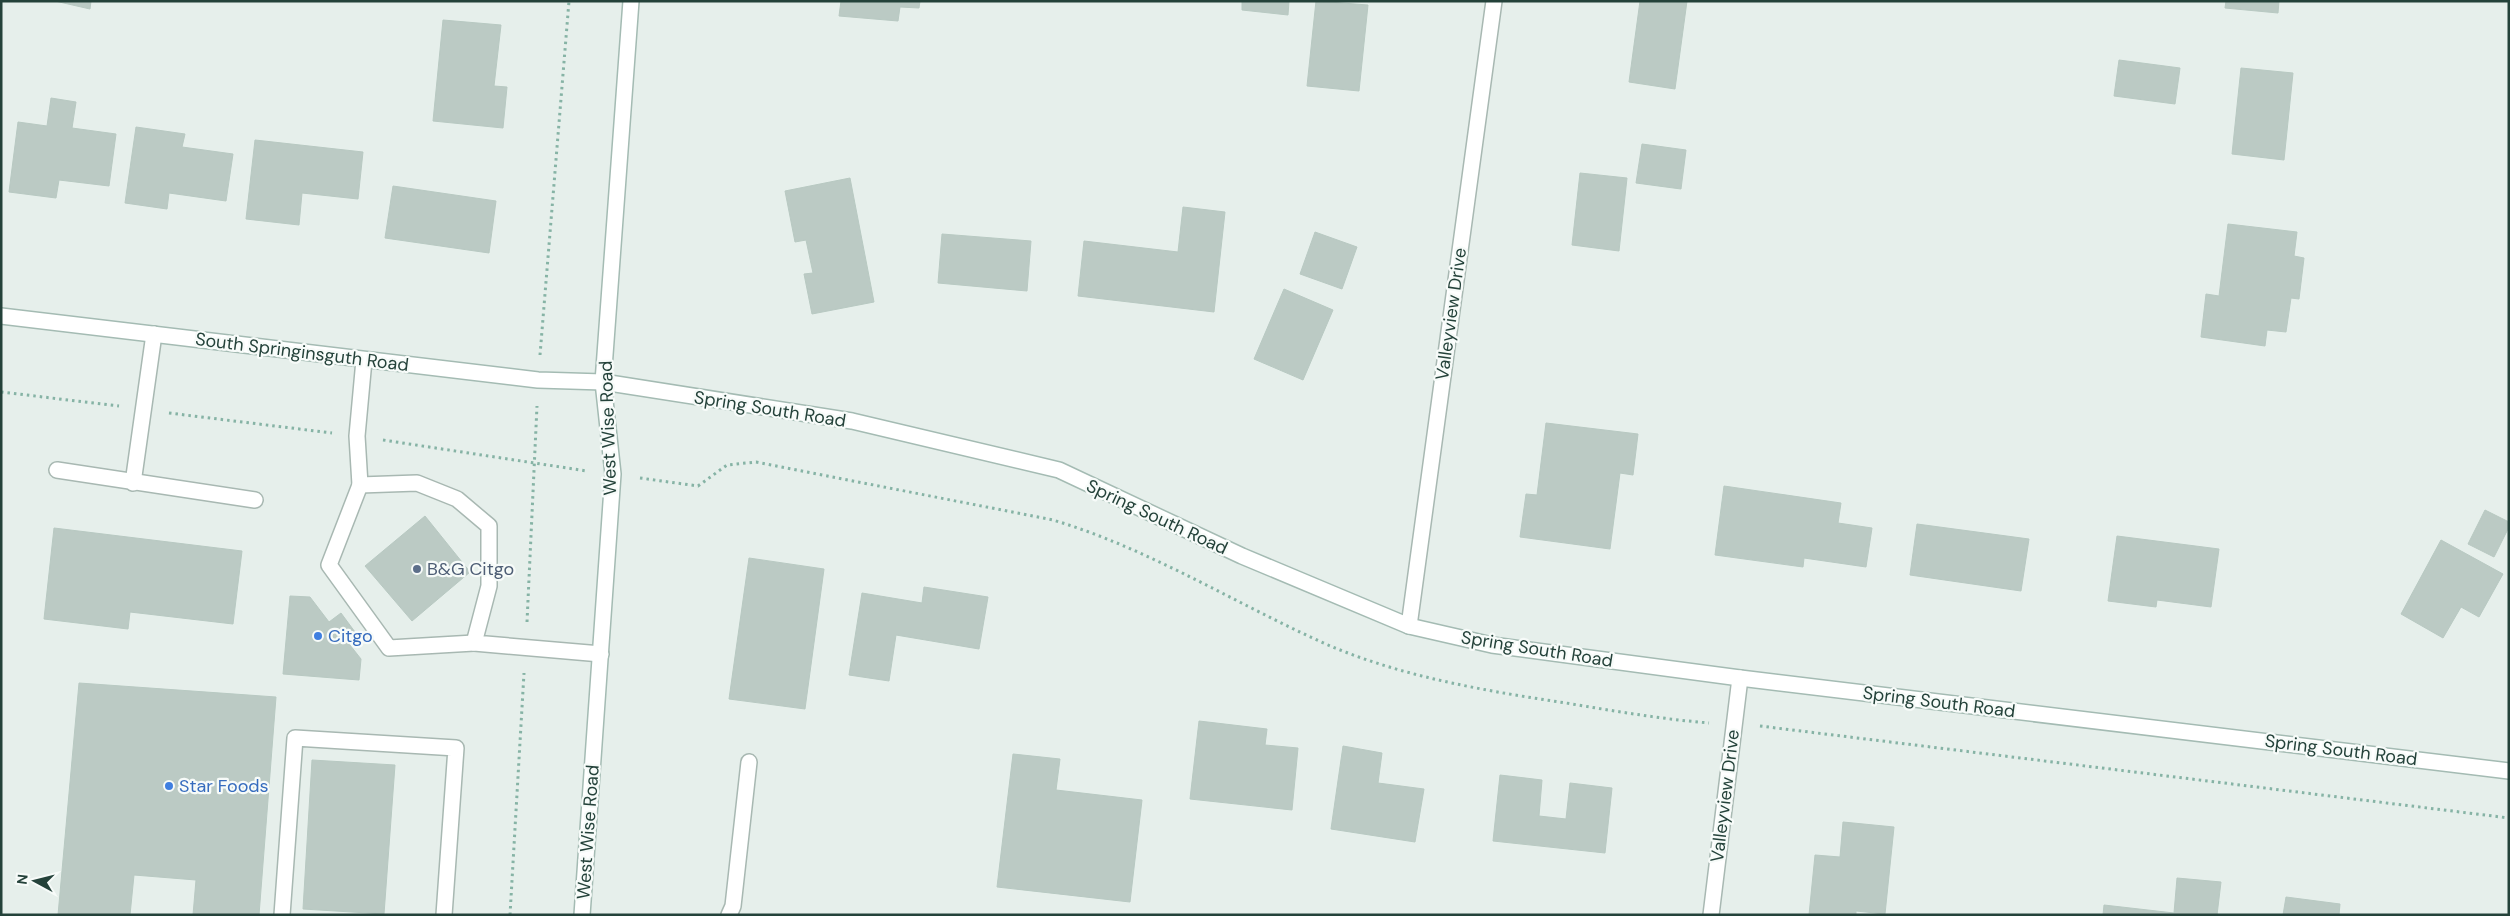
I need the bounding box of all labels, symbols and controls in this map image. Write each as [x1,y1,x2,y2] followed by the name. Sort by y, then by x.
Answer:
[1430,246,1472,382] street label: Valleyview Drive
[194,327,410,377] street label: South Springinsguth Road
[594,360,622,496] street label: West Wise Road
[692,385,848,433] street label: Spring South Road
[1082,474,1232,560] street label: Spring South Road
[427,557,514,581] place label: B&G Citgo
[411,563,423,575] marker: B&G Citgo
[328,624,373,648] place label: Citgo
[1459,625,1615,673] street label: Spring South Road
[312,630,324,642] marker: Citgo
[1861,681,2017,723] street label: Spring South Road
[1705,728,1745,864] street label: Valleyview Drive
[2263,729,2419,771] street label: Spring South Road
[571,764,605,900] street label: West Wise Road
[179,774,269,798] place label: Star Foods
[163,780,175,792] marker: Star Foods
[10,856,60,906] north arrow
[13,873,32,886] text: N

